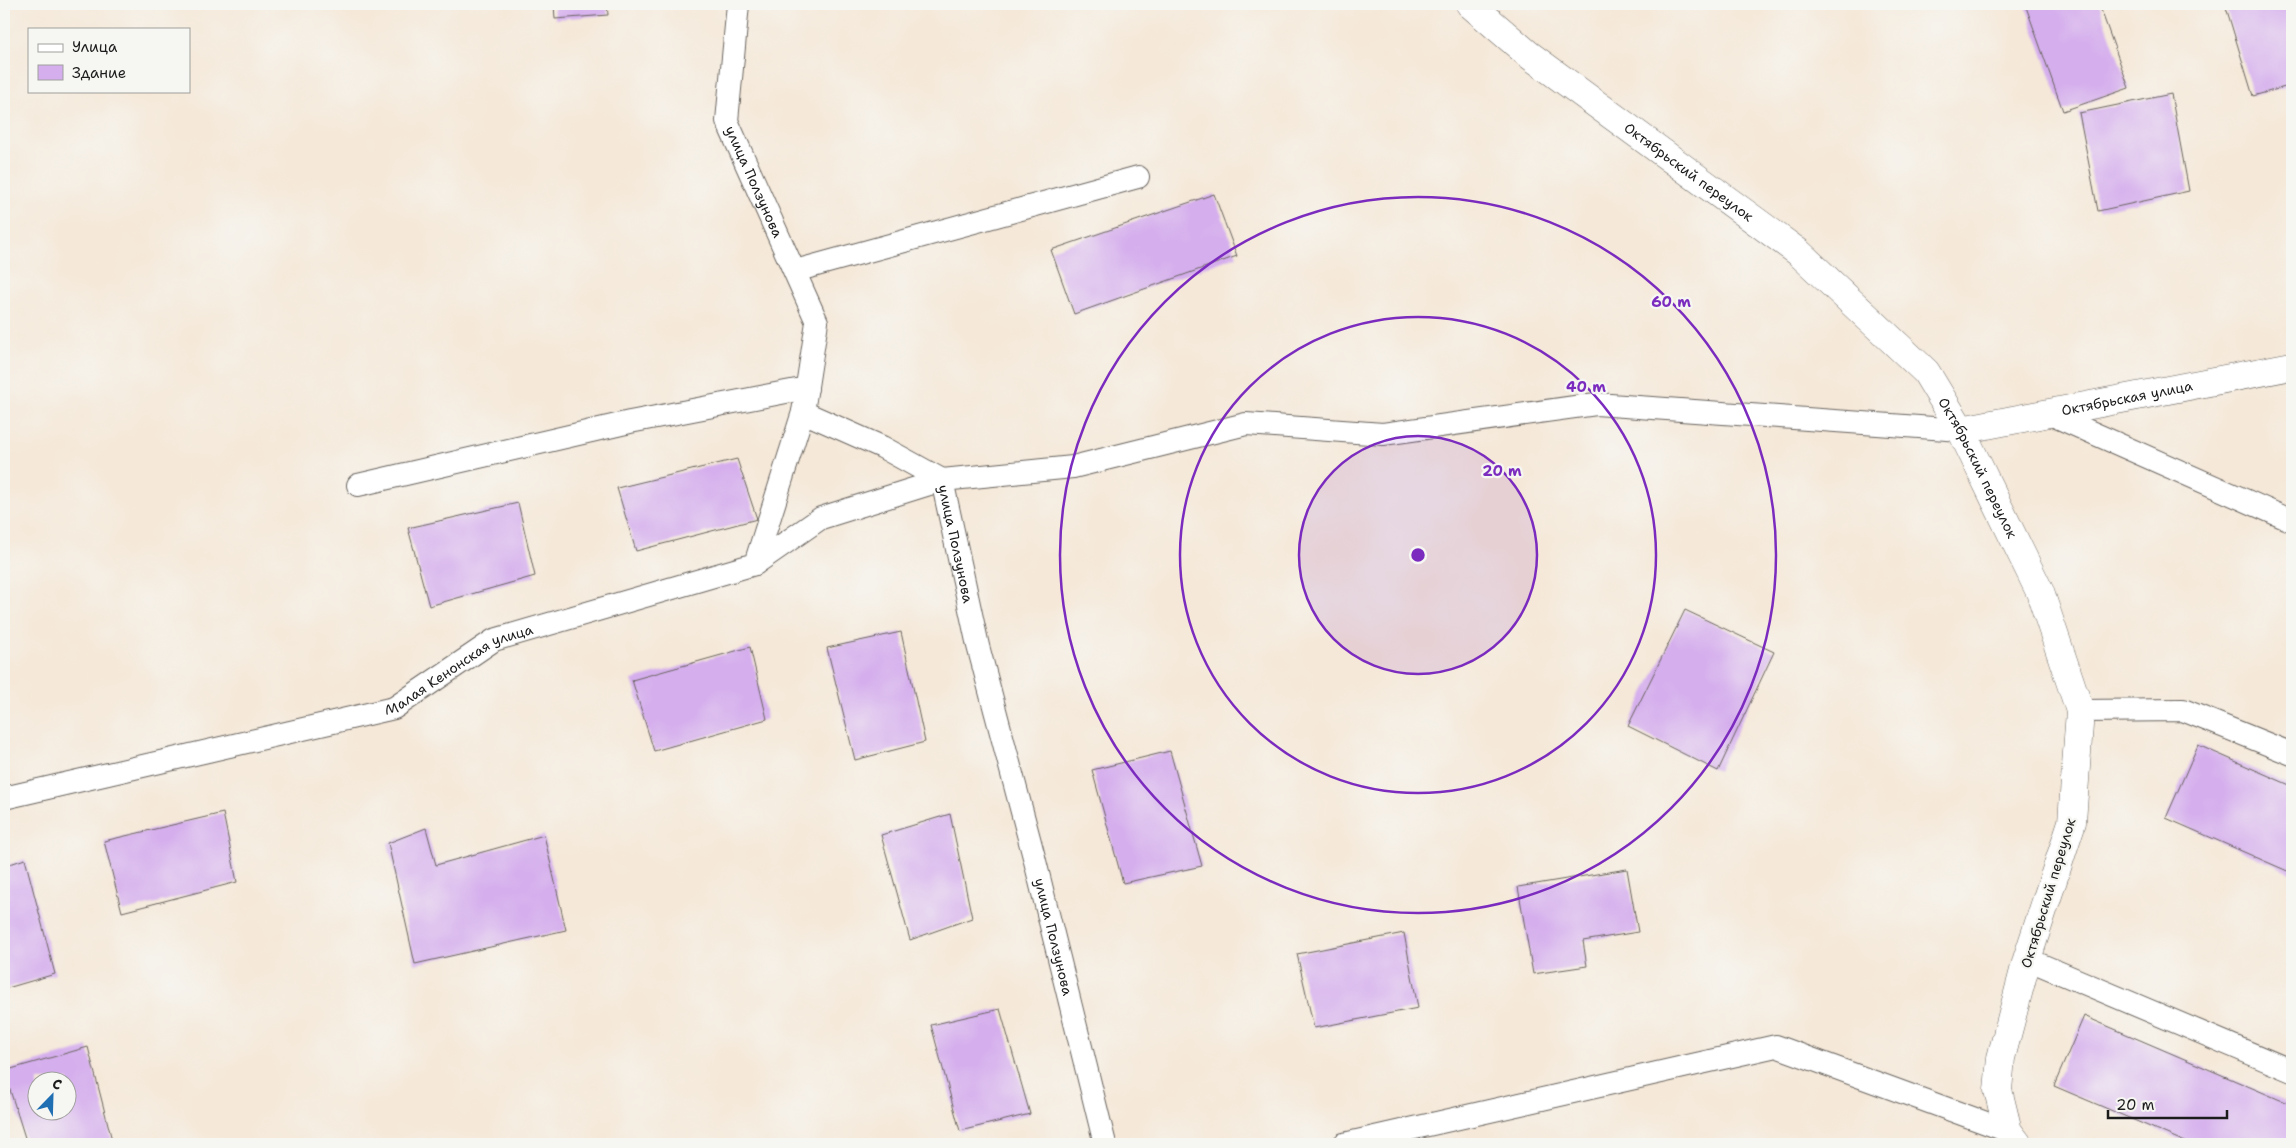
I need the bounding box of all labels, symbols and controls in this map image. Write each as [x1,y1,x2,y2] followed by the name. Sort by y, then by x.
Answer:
[28,28,190,92] legend
[72,37,118,57] text: Улица
[72,63,126,83] text: Здание
[1621,119,1758,226] street label: Октябрьский переулок
[721,123,787,241] street label: улица Ползунова
[1651,292,1691,312] text: 60 m
[2060,376,2194,419] street label: Октябрьская улица
[1566,377,1606,397] text: 40 m
[1934,394,2022,542] street label: Октябрьский переулок
[1482,461,1522,481] text: 20 m
[934,483,977,605] street label: улица Ползунова
[1409,546,1427,564] centre of rings
[383,620,535,719] street label: Малая Кенонская улица
[2017,815,2080,970] street label: Октябрьский переулок
[1031,876,1077,998] street label: улица Ползунова
[28,1070,78,1120] north arrow
[50,1074,65,1094] text: С
[2108,1088,2227,1120] scale bar
[2116,1095,2155,1115] text: 20 m

